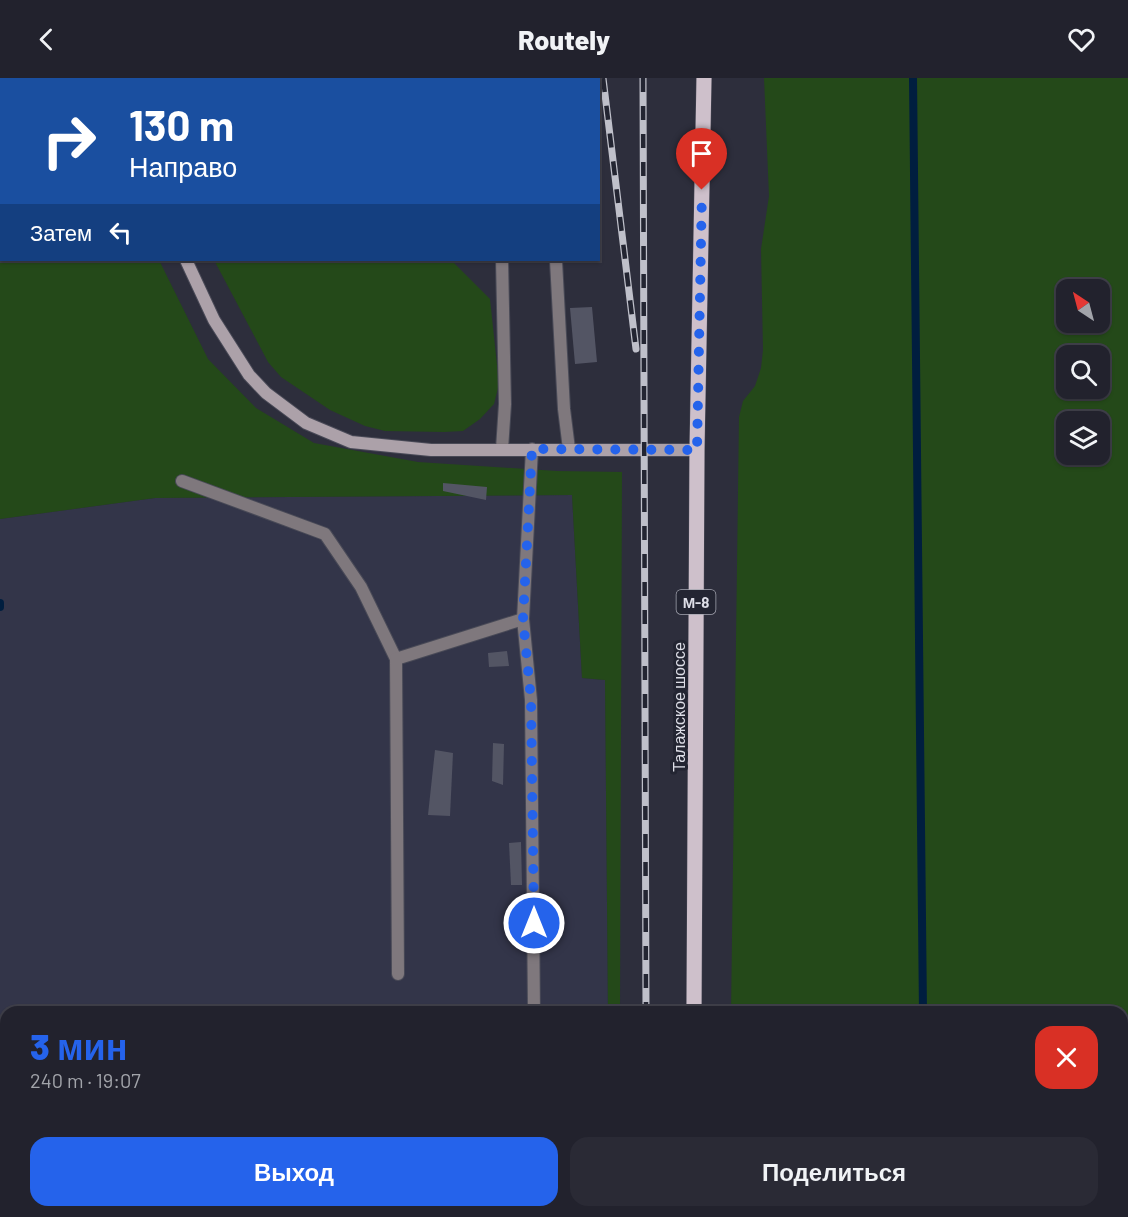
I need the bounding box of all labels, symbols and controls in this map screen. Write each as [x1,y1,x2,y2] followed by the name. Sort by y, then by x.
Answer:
[30,23,63,56] icon: back
[518,23,610,55] text: Routely
[1065,23,1098,56] icon: heart
[129,99,234,149] text: 130 m
[30,102,108,180] icon: right
[676,128,727,190] pin
[685,137,718,170] icon: arrive
[129,150,237,182] text: Направо
[104,216,137,249] icon: left
[30,219,92,245] text: Затем
[1056,279,1110,333] north arrow
[1056,279,1110,465] map controls
[1056,345,1110,399] button: search
[1056,411,1110,465] button: layers
[676,590,716,614] road number: М-8
[669,642,688,772] street label: Талажское шоссе
[502,891,566,955] position arrow
[30,1024,127,1067] text: 3 мин
[1035,1026,1098,1089] button: close
[30,1068,141,1092] text: 240 m · 19:07
[30,1137,558,1206] button: Выход
[570,1137,1098,1206] button: Поделиться

